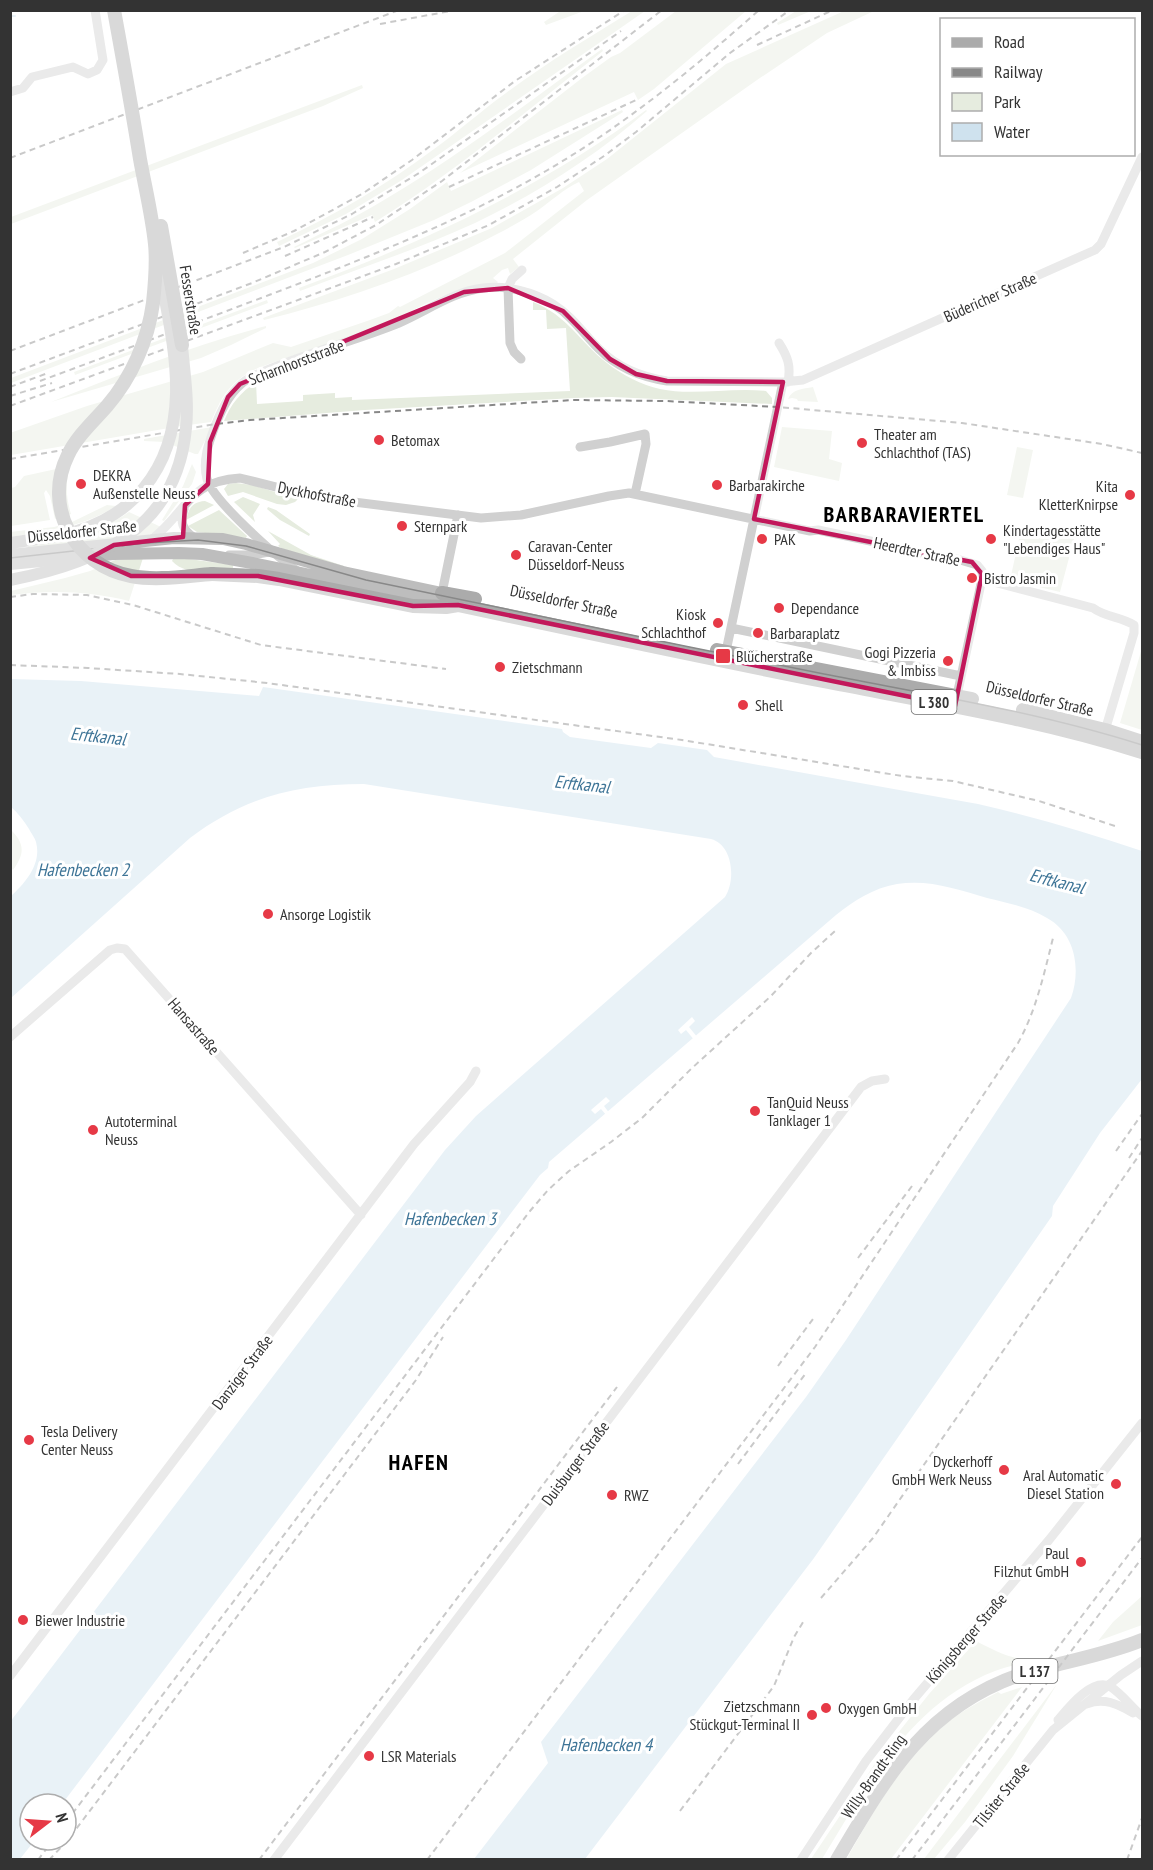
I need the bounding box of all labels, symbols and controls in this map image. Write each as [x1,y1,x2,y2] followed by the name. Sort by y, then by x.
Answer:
[940,18,1135,156] legend
[994,30,1025,53] text: Road
[994,60,1043,83] text: Railway
[994,90,1021,113] text: Park
[994,120,1030,143] text: Water
[176,264,206,336] street label: Fesserstraße
[941,268,1039,326] street label: Büdericher Straße
[245,335,347,389] street label: Scharnhorststraße
[874,424,971,462] place label: Theater am Schlachthof (TAS)
[391,430,440,450] place label: Betomax
[372,433,386,447] marker: Betomax
[855,436,869,450] marker: Theater am Schlachthof (TAS)
[93,465,196,503] place label: DEKRA Außenstelle Neuss
[729,475,805,495] place label: Barbarakirche
[1039,476,1118,514] place label: Kita KletterKnirpse
[74,477,88,491] marker: DEKRA Außenstelle Neuss
[276,477,358,511] street label: Dyckhofstraße
[710,478,724,492] marker: Barbarakirche
[1123,488,1137,502] marker: Kita KletterKnirpse
[824,500,985,528] district label: BARBARAVIERTEL
[26,515,138,547] street label: Düsseldorfer Straße
[414,516,468,536] place label: Sternpark
[395,519,409,533] marker: Sternpark
[1003,520,1105,558] place label: Kindertagesstätte "Lebendiges Haus"
[774,529,796,549] place label: PAK
[755,532,769,546] marker: PAK
[872,532,962,570] street label: Heerdter Straße
[984,532,998,546] marker: Kindertagesstätte "Lebendiges Haus"
[528,536,624,574] place label: Caravan-Center Düsseldorf-Neuss
[509,548,523,562] marker: Caravan-Center Düsseldorf-Neuss
[984,568,1056,588] place label: Bistro Jasmin
[965,571,979,585] marker: Bistro Jasmin
[508,580,620,622] street label: Düsseldorfer Straße
[791,598,859,618] place label: Dependance
[772,601,786,615] marker: Dependance
[641,604,707,642] place label: Kiosk Schlachthof
[711,616,725,630] marker: Kiosk Schlachthof
[770,623,840,643] place label: Barbaraplatz
[751,626,765,640] marker: Barbaraplatz
[865,642,936,680] place label: Gogi Pizzeria & Imbiss
[736,646,813,666] place label: Blücherstraße
[714,647,732,665] marker: Blücherstraße
[941,654,955,668] marker: Gogi Pizzeria & Imbiss
[512,657,583,677] place label: Zietschmann
[493,660,507,674] marker: Zietschmann
[984,676,1096,720] street label: Düsseldorfer Straße
[912,690,956,714] road number: L 380
[755,695,783,715] place label: Shell
[736,698,750,712] marker: Shell
[69,722,129,751] water label: Erftkanal
[553,770,613,799] water label: Erftkanal
[37,858,131,881] water label: Hafenbecken 2
[1027,863,1088,899] water label: Erftkanal
[280,904,372,924] place label: Ansorge Logistik
[261,907,275,921] marker: Ansorge Logistik
[164,993,224,1059] street label: Hansastraße
[767,1092,849,1130] place label: TanQuid Neuss Tanklager 1
[748,1104,762,1118] marker: TanQuid Neuss Tanklager 1
[105,1111,177,1149] place label: Autoterminal Neuss
[86,1123,100,1137] marker: Autoterminal Neuss
[404,1207,498,1230] water label: Hafenbecken 3
[207,1331,277,1413] street label: Danziger Straße
[537,1417,613,1509] street label: Duisburger Straße
[41,1421,117,1459] place label: Tesla Delivery Center Neuss
[22,1433,36,1447] marker: Tesla Delivery Center Neuss
[389,1448,449,1476] district label: HAFEN
[892,1451,993,1489] place label: Dyckerhoff GmbH Werk Neuss
[997,1463,1011,1477] marker: Dyckerhoff GmbH Werk Neuss
[1023,1465,1104,1503] place label: Aral Automatic Diesel Station
[1109,1477,1123,1491] marker: Aral Automatic Diesel Station
[624,1485,649,1505] place label: RWZ
[605,1488,619,1502] marker: RWZ
[994,1543,1069,1581] place label: Paul Filzhut GmbH
[1074,1555,1088,1569] marker: Paul Filzhut GmbH
[921,1589,1011,1687] street label: Königsberger Straße
[35,1610,125,1630] place label: Biewer Industrie
[16,1613,30,1627] marker: Biewer Industrie
[1012,1659,1058,1683] road number: L 137
[689,1696,800,1734] place label: Zietzschmann Stückgut-Terminal II
[838,1698,917,1718] place label: Oxygen GmbH
[819,1701,833,1715] marker: Oxygen GmbH
[805,1708,819,1722] marker: Zietzschmann Stückgut-Terminal II
[837,1730,909,1822] street label: Willy-Brandt-Ring
[560,1733,654,1756] water label: Hafenbecken 4
[381,1746,456,1766] place label: LSR Materials
[362,1749,376,1763] marker: LSR Materials
[969,1758,1033,1832] street label: Tilsiter Straße
[18,1792,78,1852] north arrow
[52,1811,73,1825] text: N

